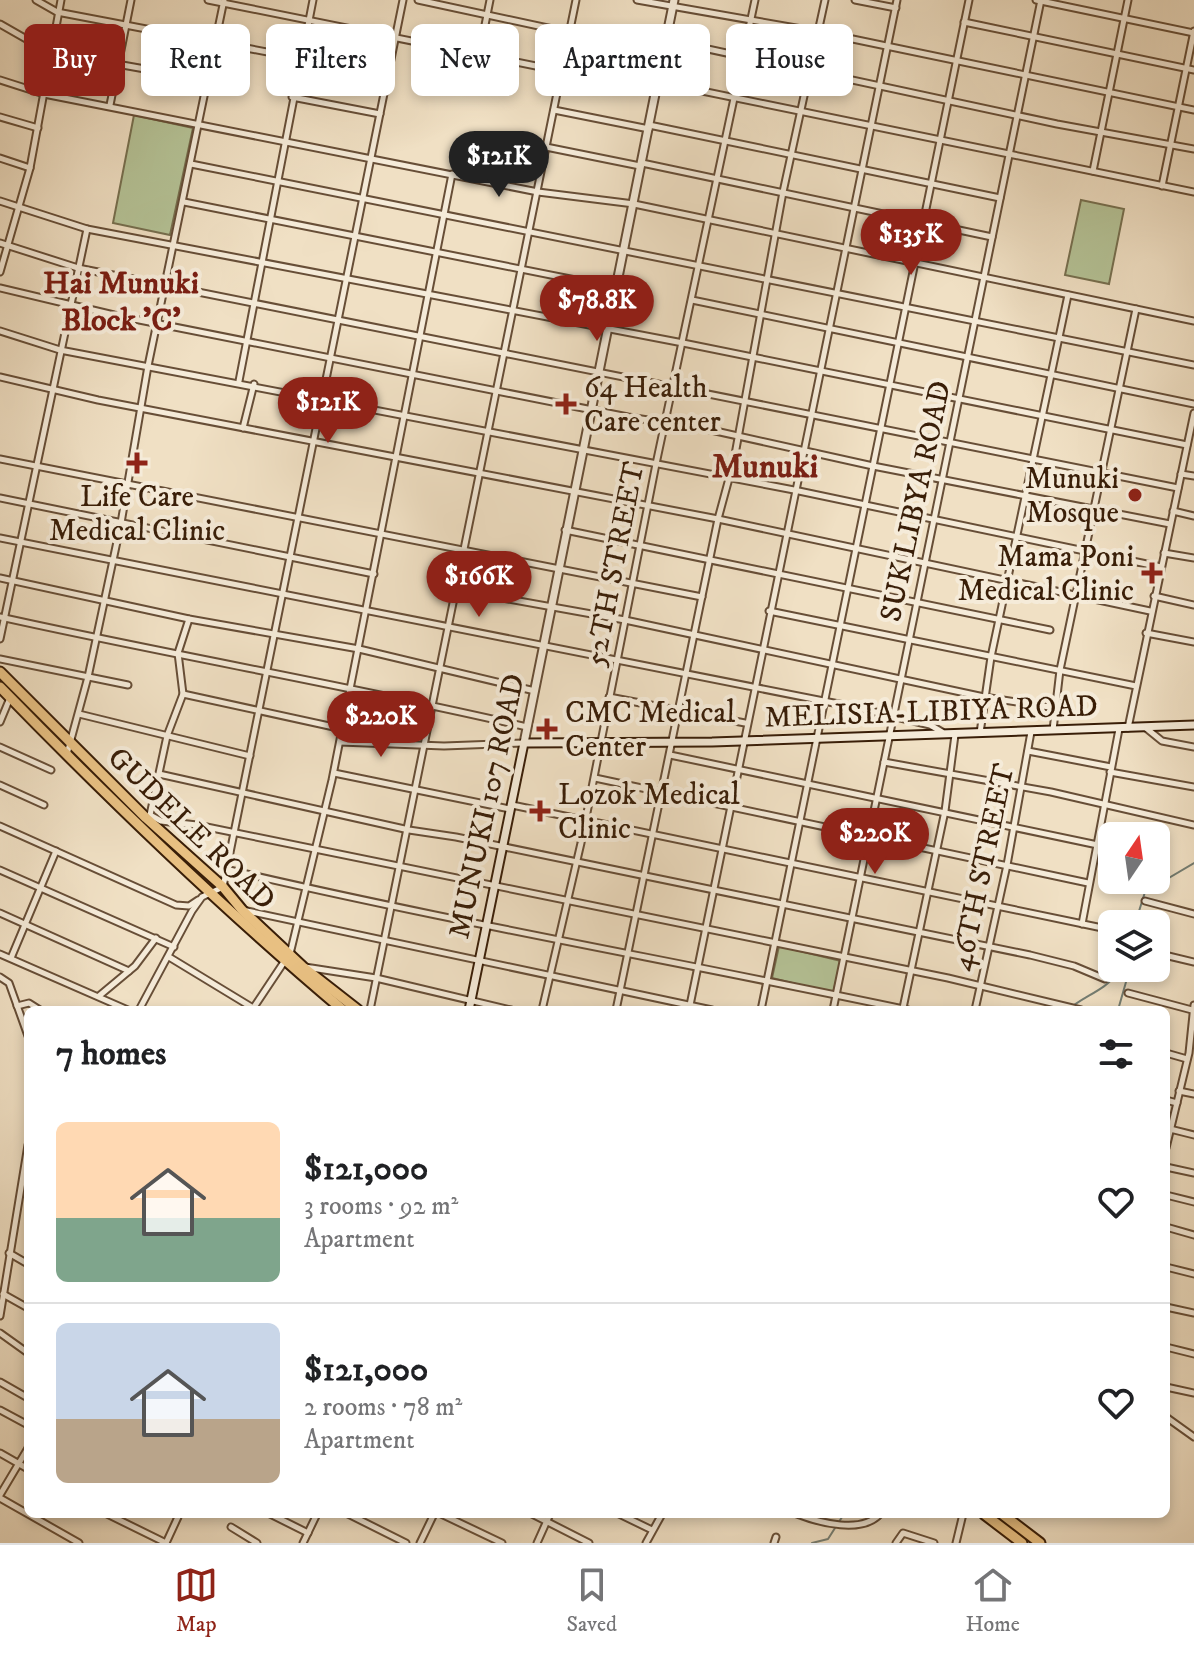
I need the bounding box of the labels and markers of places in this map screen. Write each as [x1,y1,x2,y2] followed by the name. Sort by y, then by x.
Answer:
[443,131,555,199] pin: $121K
[855,209,967,277] pin: $135K
[532,275,662,343] pin: $78.8K
[584,370,721,441] place label: 64 Health Care center
[272,377,384,445] pin: $121K
[555,393,577,415] marker: 64 Health Care center
[126,452,148,474] marker: Life Care Medical Clinic
[1025,461,1119,532] place label: Munuki Mosque
[49,479,225,550] place label: Life Care Medical Clinic
[1126,486,1144,504] marker: Munuki Mosque
[958,539,1134,610] place label: Mama Poni Medical Clinic
[423,551,535,619] pin: $166K
[1141,562,1163,584] marker: Mama Poni Medical Clinic
[325,691,437,759] pin: $220K
[565,695,735,766] place label: CMC Medical Center
[536,718,558,740] marker: CMC Medical Center
[558,777,740,848] place label: Lozok Medical Clinic
[529,800,551,822] marker: Lozok Medical Clinic
[819,808,931,876] pin: $220K

